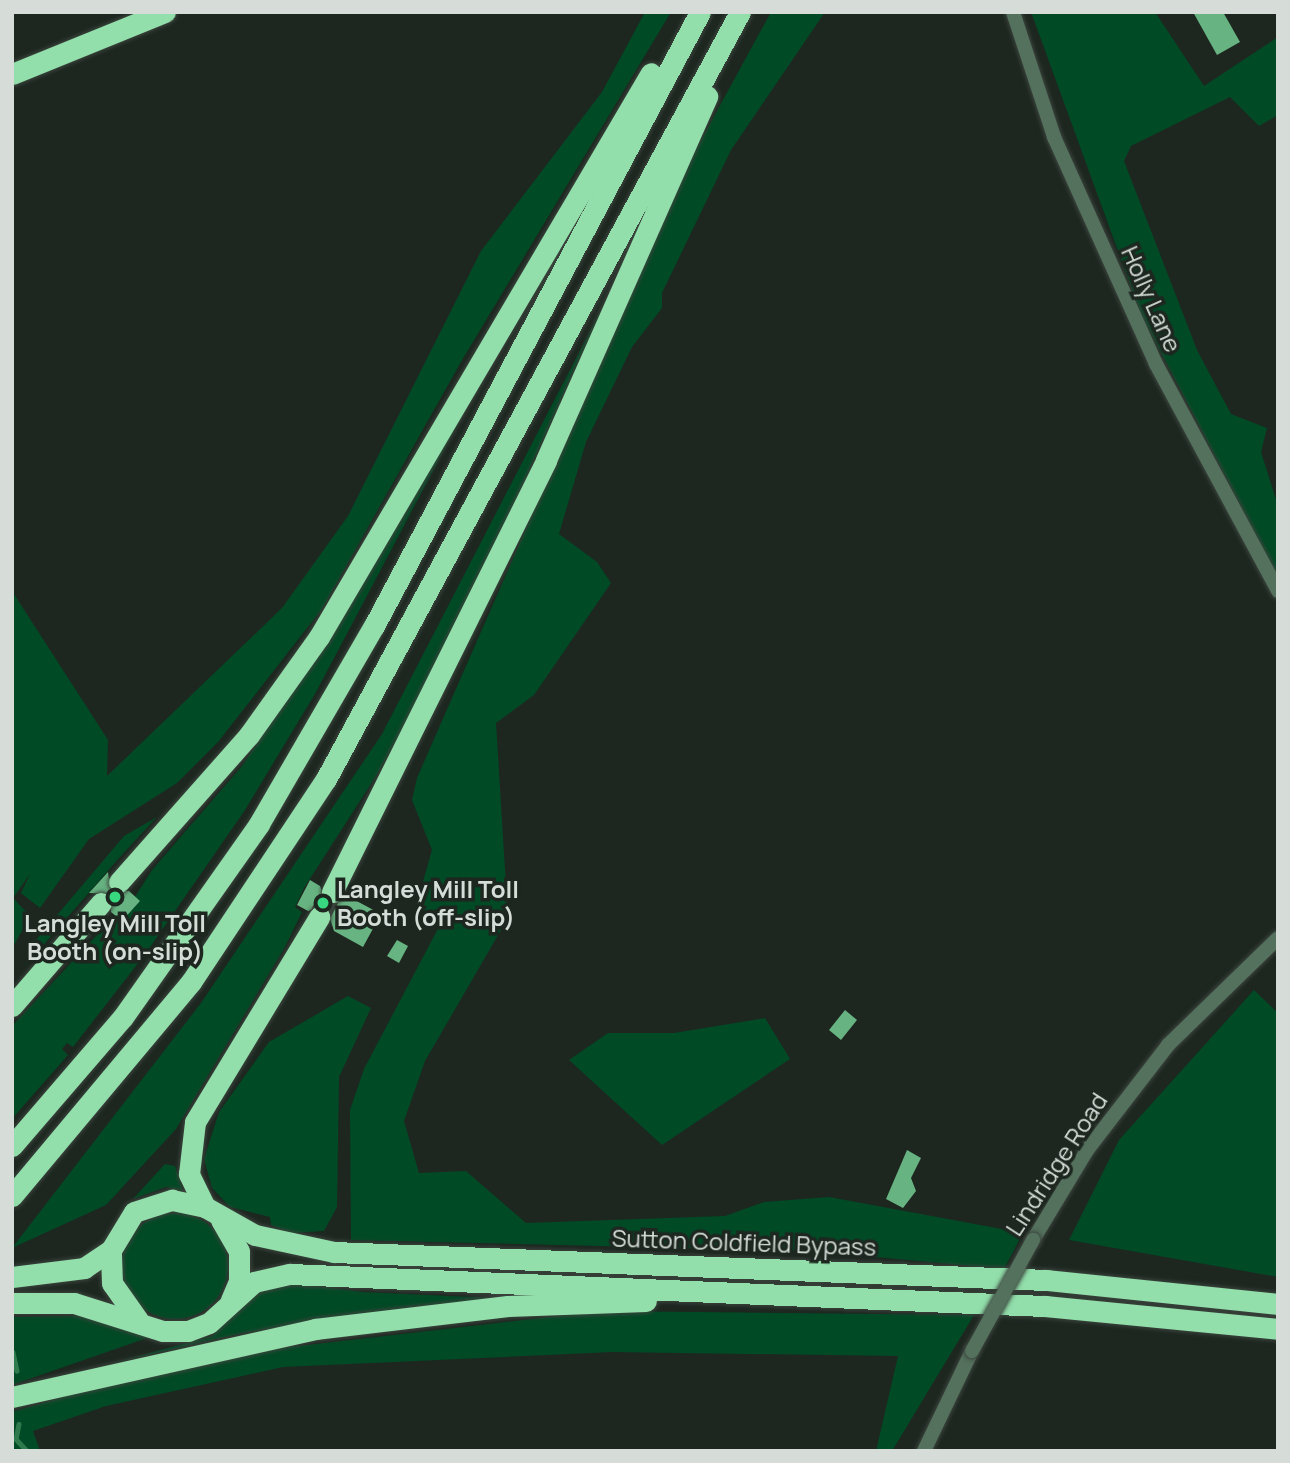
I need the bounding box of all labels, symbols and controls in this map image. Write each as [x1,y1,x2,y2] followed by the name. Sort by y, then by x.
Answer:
[1116,241,1188,357] street label: Holly Lane
[337,875,519,931] place label: Langley Mill Toll Booth (off-slip)
[107,889,123,905] marker: Langley Mill Toll Booth (on-slip)
[315,895,331,911] marker: Langley Mill Toll Booth (off-slip)
[24,909,206,965] place label: Langley Mill Toll Booth (on-slip)
[999,1087,1113,1241] street label: Lindridge Road
[611,1223,877,1261] street label: Sutton Coldfield Bypass

